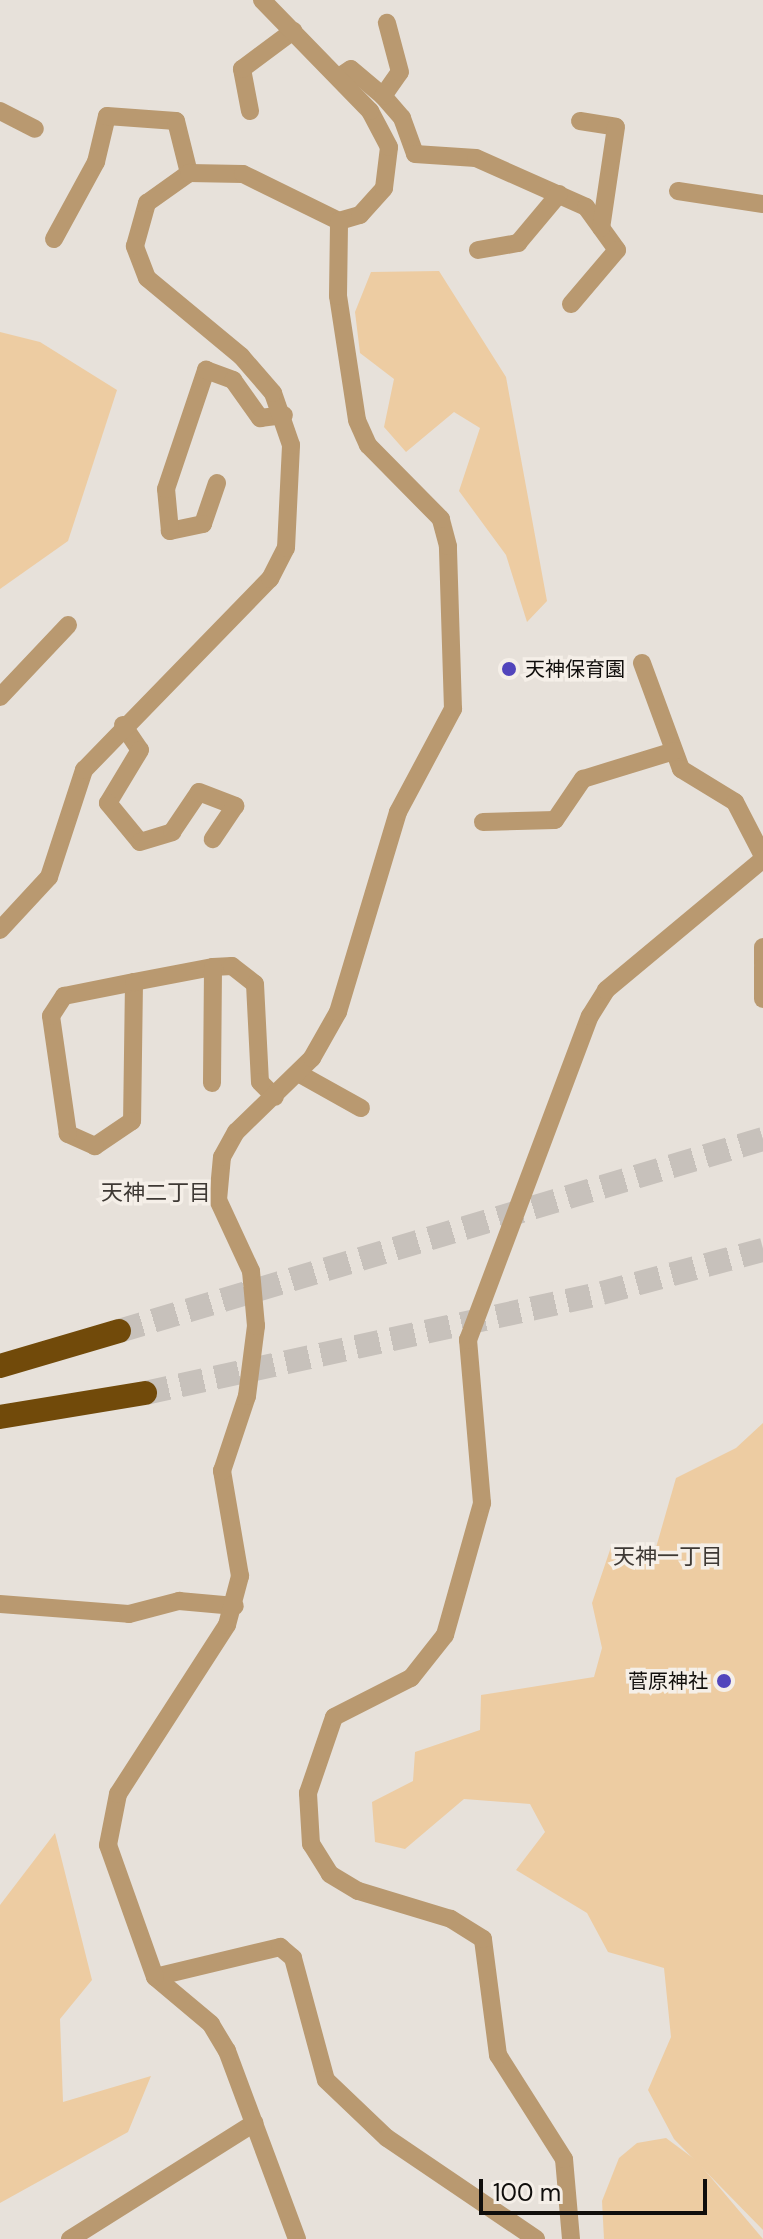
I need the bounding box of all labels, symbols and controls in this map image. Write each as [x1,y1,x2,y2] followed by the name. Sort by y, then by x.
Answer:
[525,657,625,681] place label: 天神保育園
[500,660,518,678] marker: 天神保育園
[101,1180,211,1206] district label: 天神二丁目
[613,1544,723,1570] district label: 天神一丁目
[628,1669,708,1693] place label: 菅原神社
[715,1672,733,1690] marker: 菅原神社
[483,2163,711,2213] scale bar
[493,2177,561,2208] text: 100 m

